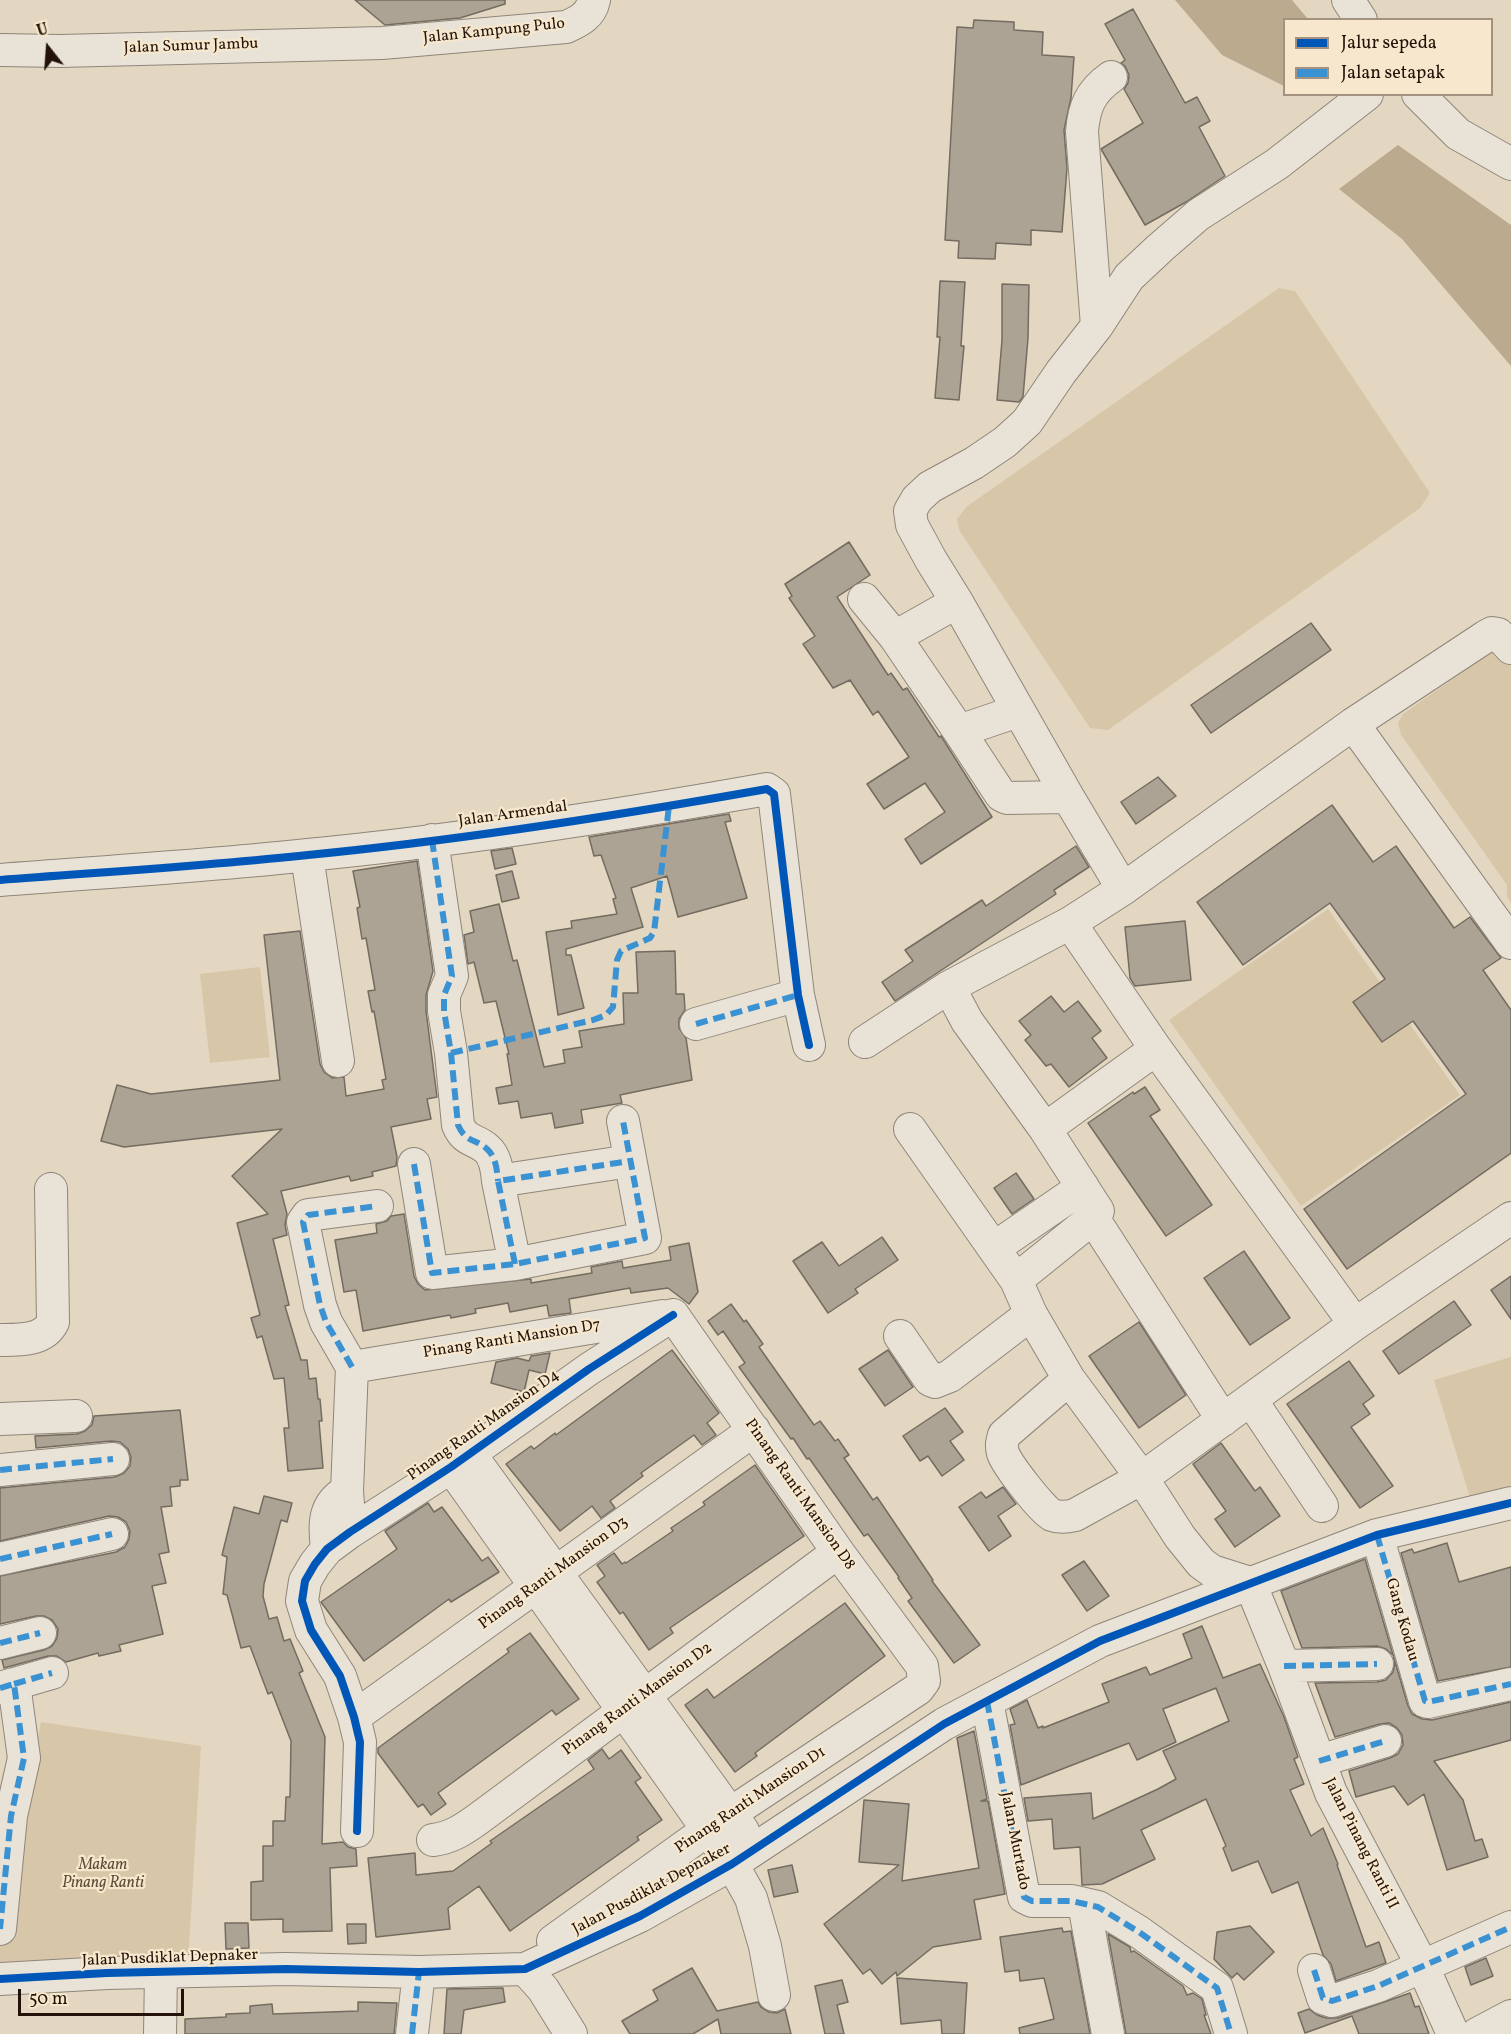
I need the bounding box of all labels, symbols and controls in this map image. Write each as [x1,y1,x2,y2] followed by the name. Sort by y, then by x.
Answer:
[422,15,566,49] street label: Jalan Kampung Pulo
[18,18,78,78] north arrow
[1283,18,1493,96] legend
[34,19,51,43] text: U
[1341,31,1437,56] text: Jalur sepeda
[123,35,259,59] street label: Jalan Sumur Jambu
[1341,61,1445,86] text: Jalan setapak
[457,798,569,832] street label: Jalan Armendal
[422,1316,602,1364] street label: Pinang Ranti Mansion D7
[404,1366,564,1486] street label: Pinang Ranti Mansion D4
[740,1416,858,1574] street label: Pinang Ranti Mansion D8
[476,1513,632,1635] street label: Pinang Ranti Mansion D3
[1380,1576,1422,1664] street label: Gang Kodau
[559,1639,717,1761] street label: Pinang Ranti Mansion D2
[672,1743,830,1859] street label: Pinang Ranti Mansion D1
[1319,1775,1401,1913] street label: Jalan Pinang Ranti II
[995,1790,1033,1892] street label: Jalan Murtado
[570,1840,734,1940] street label: Jalan Pusdiklat Depnaker
[62,1856,144,1894] park label: Makam Pinang Ranti
[81,1946,259,1972] street label: Jalan Pusdiklat Depnaker
[21,1977,188,2015] scale bar
[29,1987,68,2012] text: 50 m

